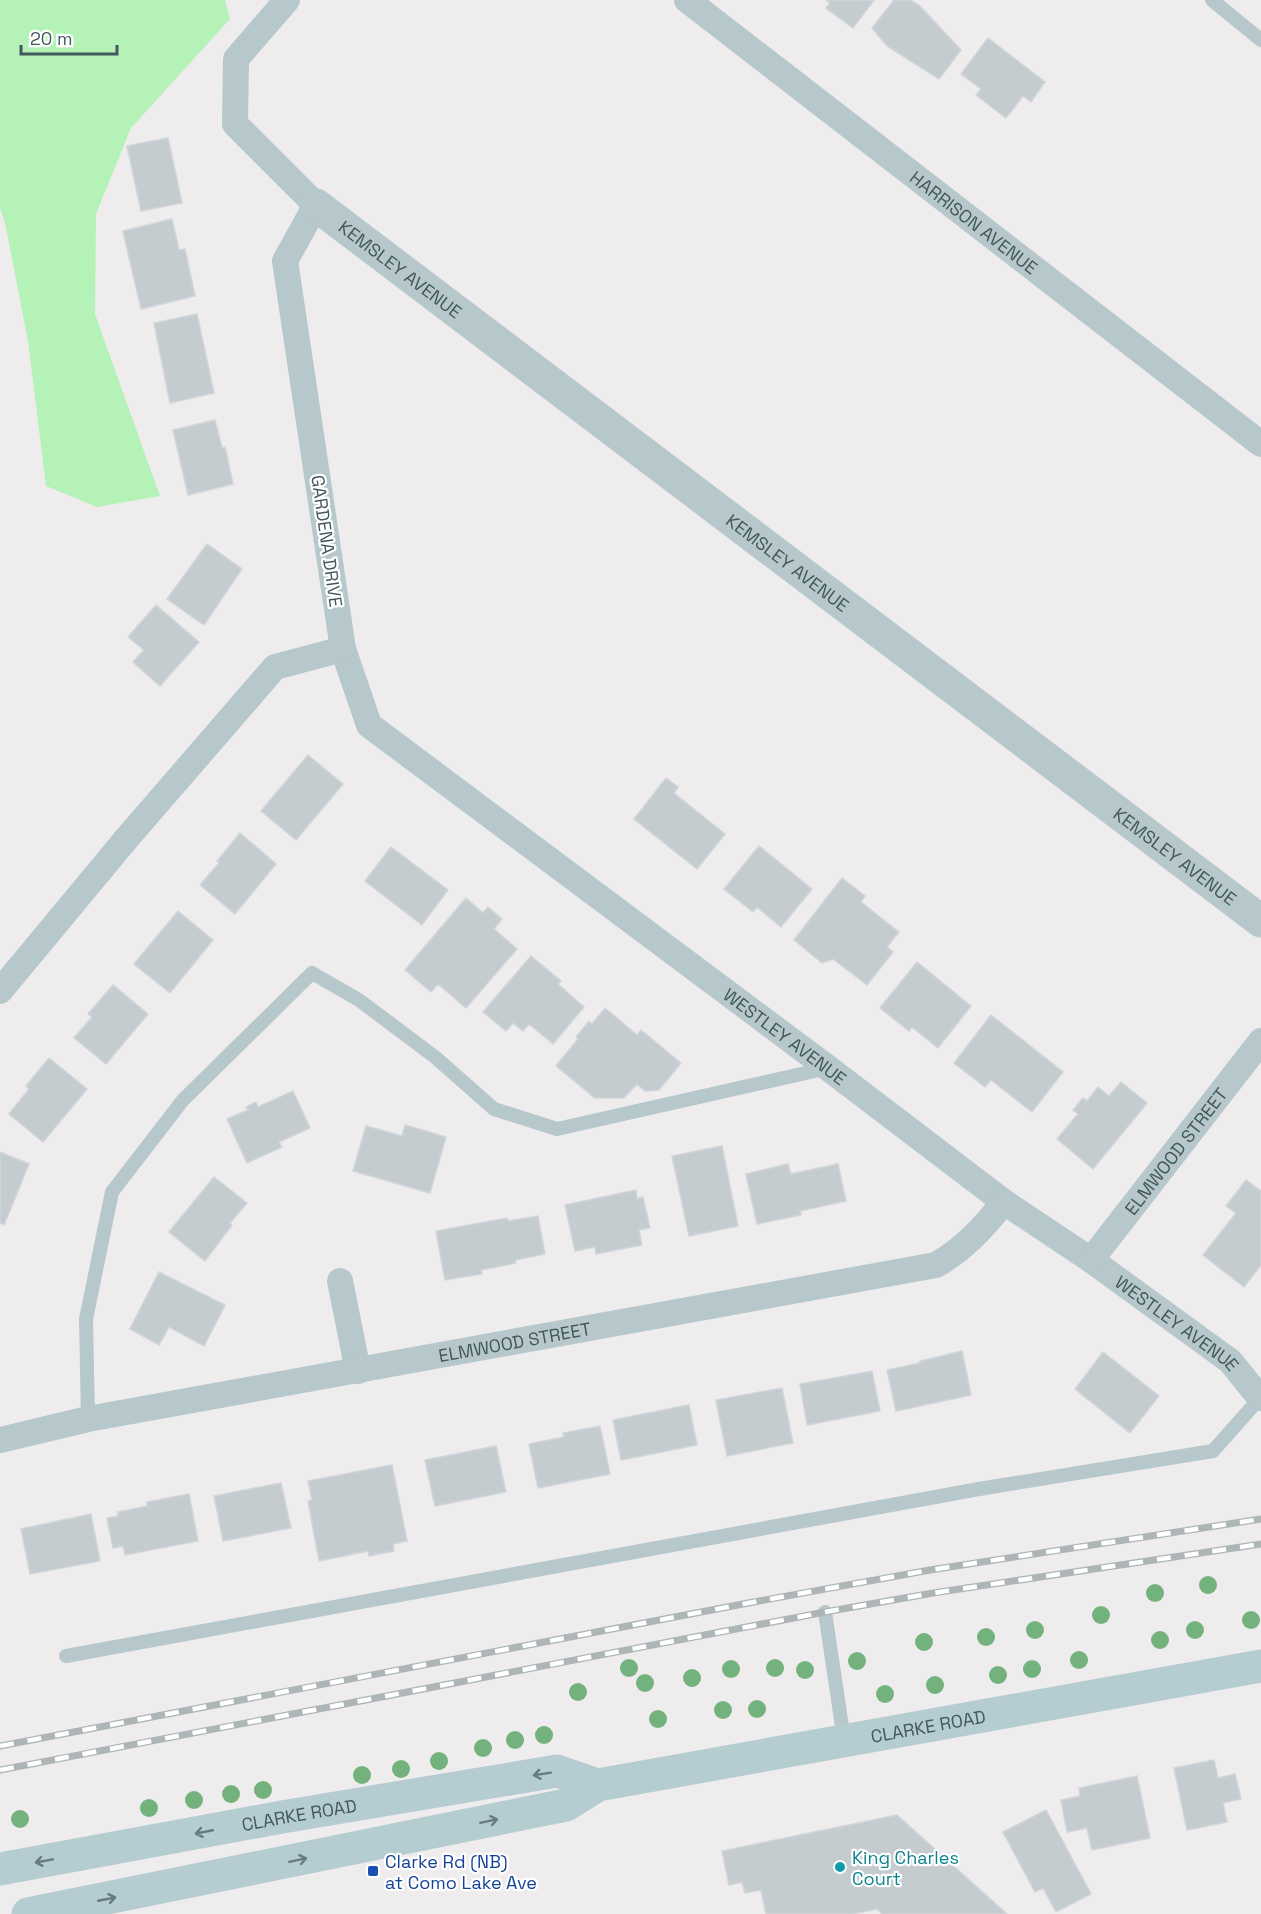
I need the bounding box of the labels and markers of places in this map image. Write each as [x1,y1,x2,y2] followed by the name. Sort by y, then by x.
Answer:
[852,1846,959,1890] place label: King Charles Court
[385,1850,537,1894] place label: Clarke Rd (NB) at Como Lake Ave
[833,1860,847,1874] marker: King Charles Court
[366,1864,380,1878] marker: Clarke Rd (NB) at Como Lake Ave

